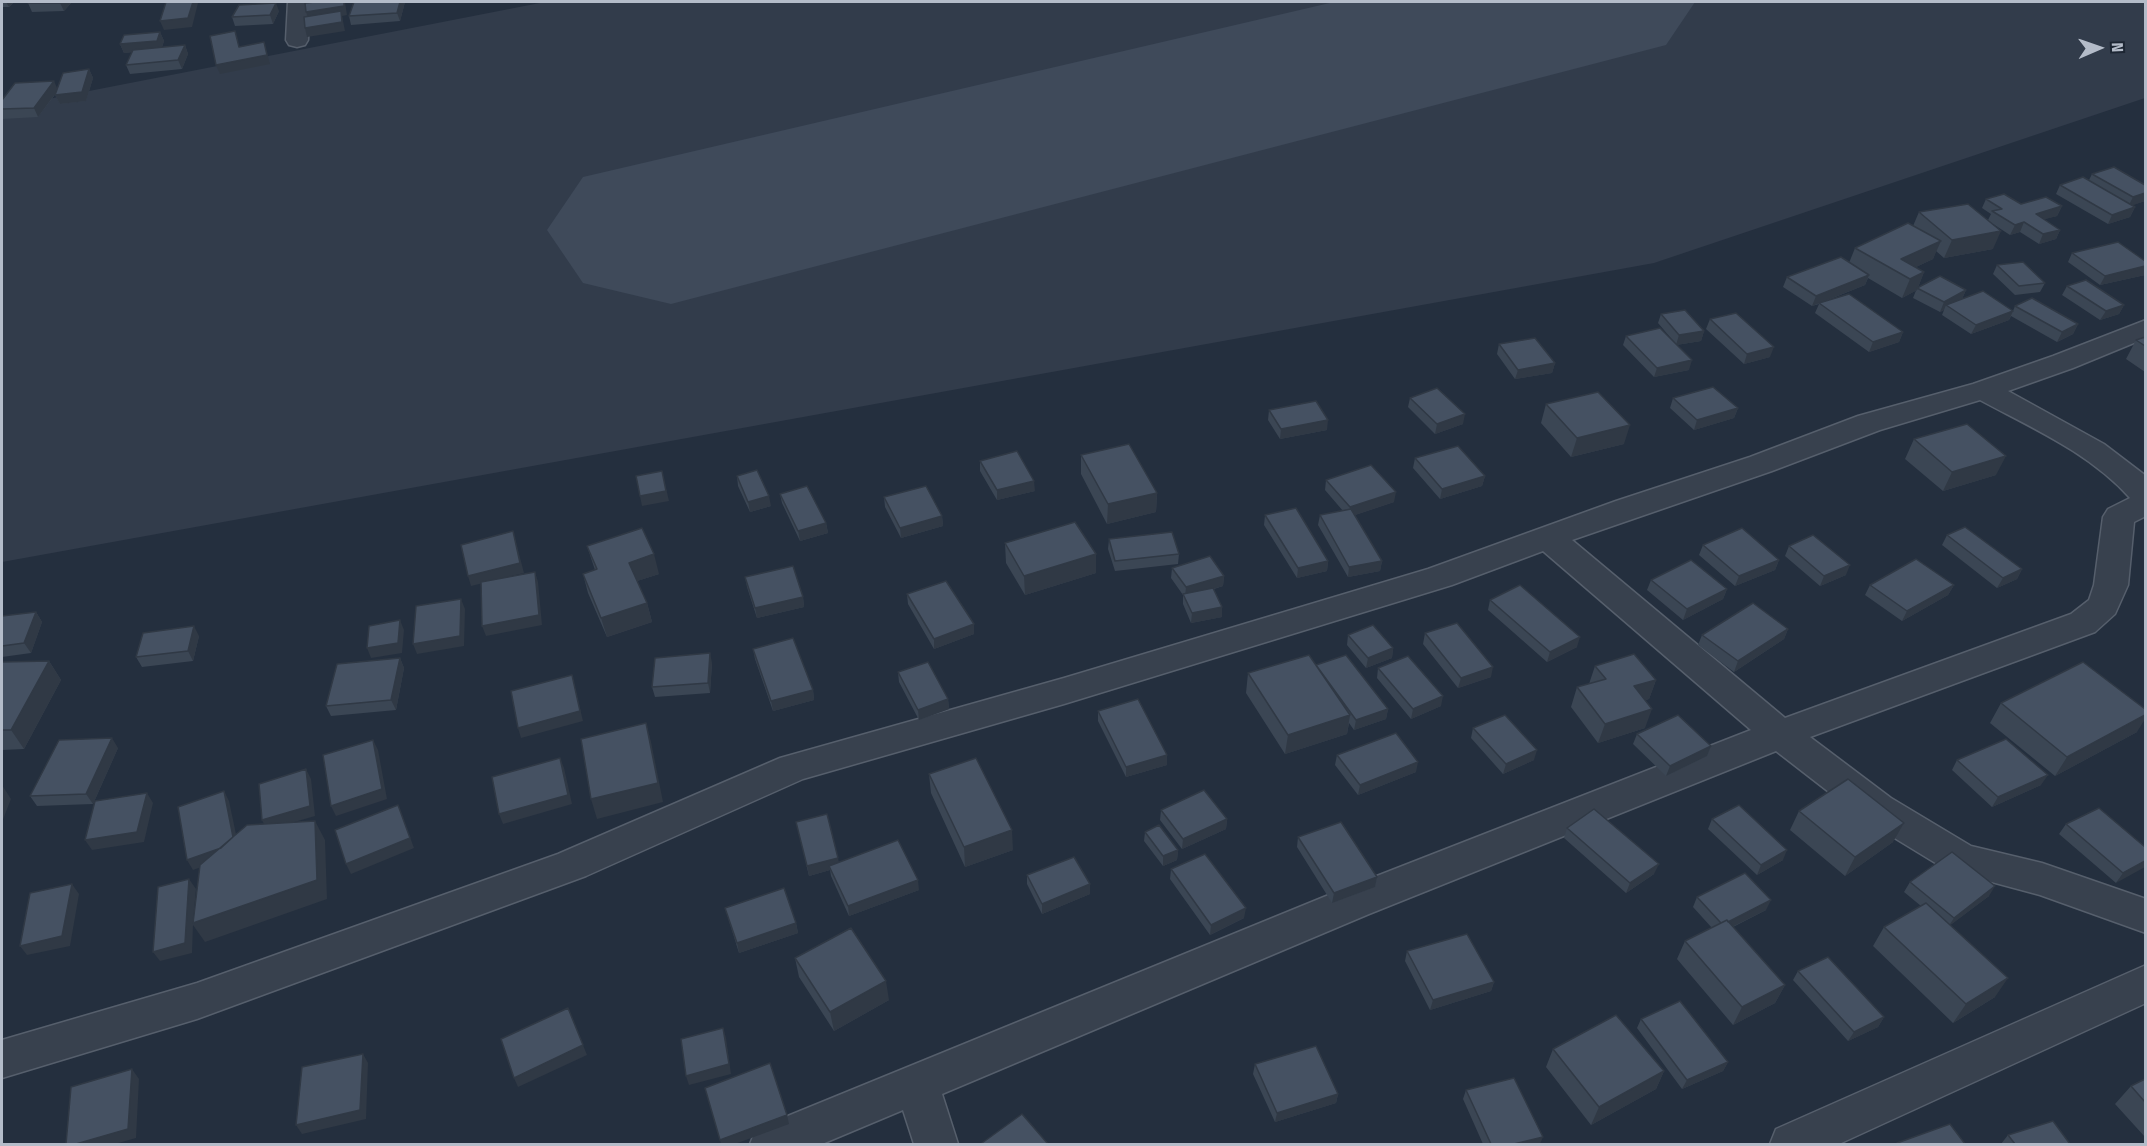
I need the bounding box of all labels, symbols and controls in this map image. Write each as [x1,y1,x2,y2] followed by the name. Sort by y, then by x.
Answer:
[2069,18,2129,78] north arrow
[2108,42,2127,52] text: N

